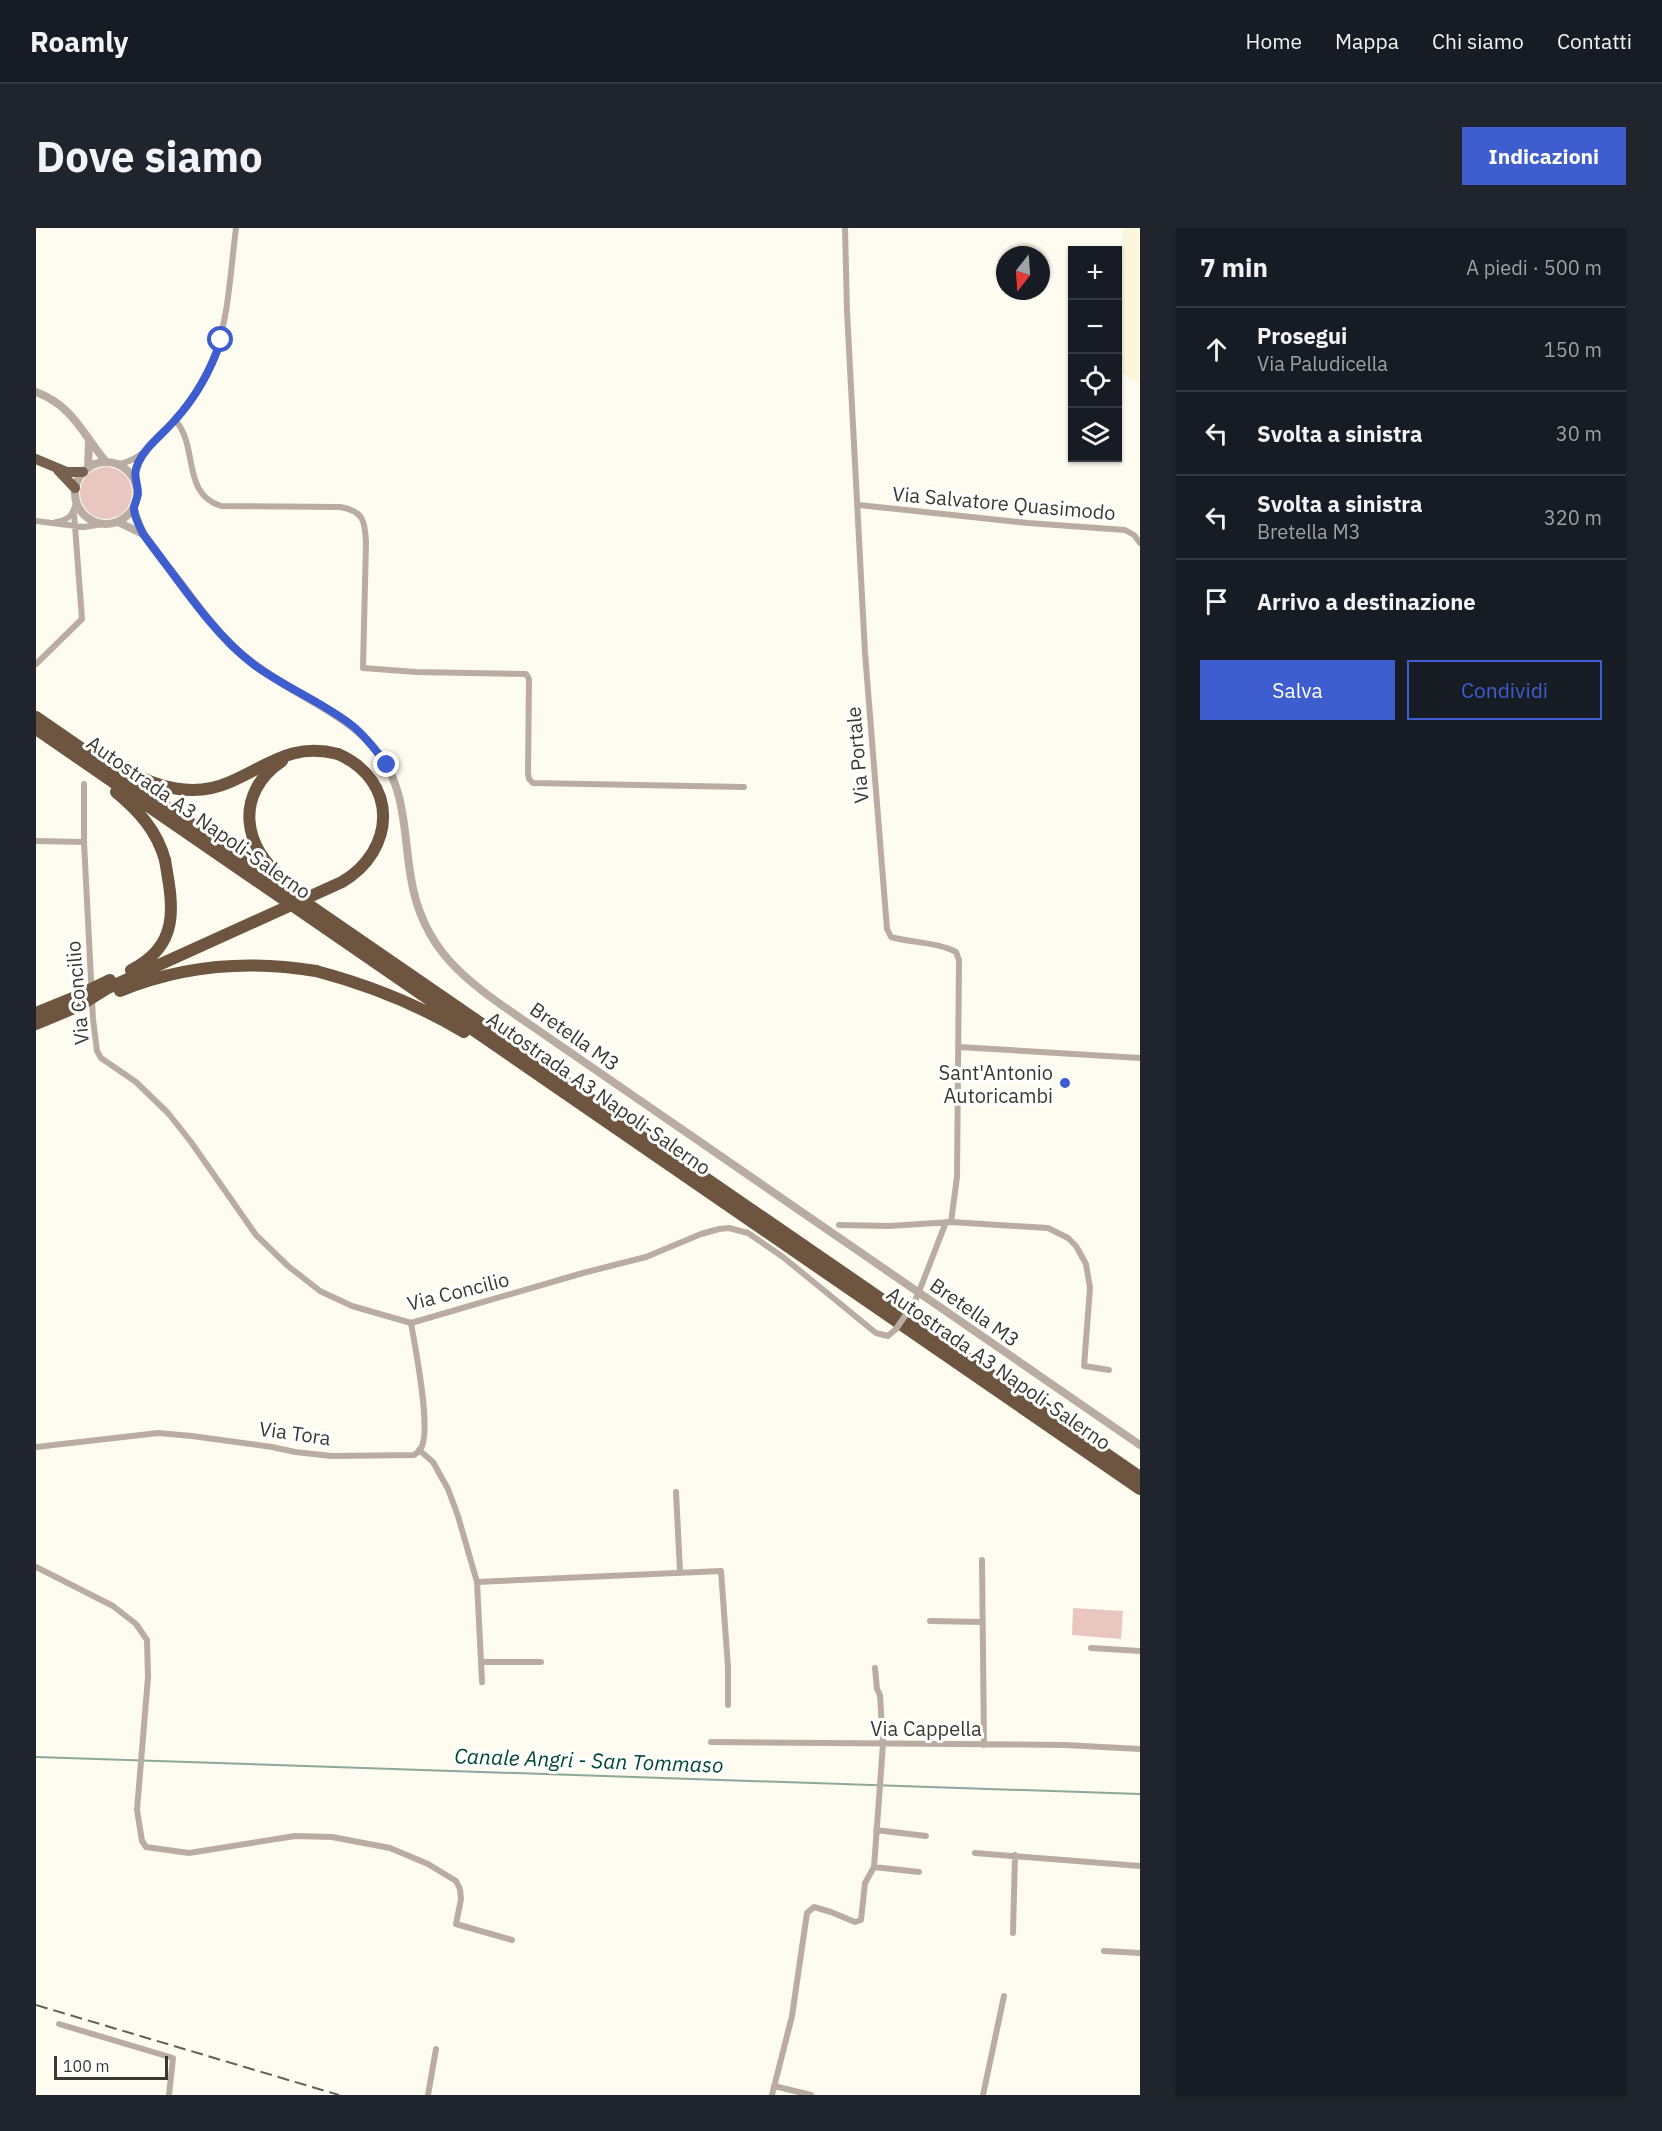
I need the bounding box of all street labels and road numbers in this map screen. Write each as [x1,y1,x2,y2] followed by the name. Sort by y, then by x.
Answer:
[891,480,1117,526] street label: Via Salvatore Quasimodo
[839,705,875,805] street label: Via Portale
[82,729,316,905] street label: Autostrada A3 Napoli-Salerno
[59,940,95,1046] street label: Via Concilio
[525,995,625,1077] street label: Bretella M3
[482,1005,716,1181] street label: Autostrada A3 Napoli-Salerno
[404,1265,512,1317] street label: Via Concilio
[925,1271,1025,1353] street label: Bretella M3
[882,1280,1116,1456] street label: Autostrada A3 Napoli-Salerno
[258,1415,333,1451] street label: Via Tora
[870,1715,982,1742] street label: Via Cappella

